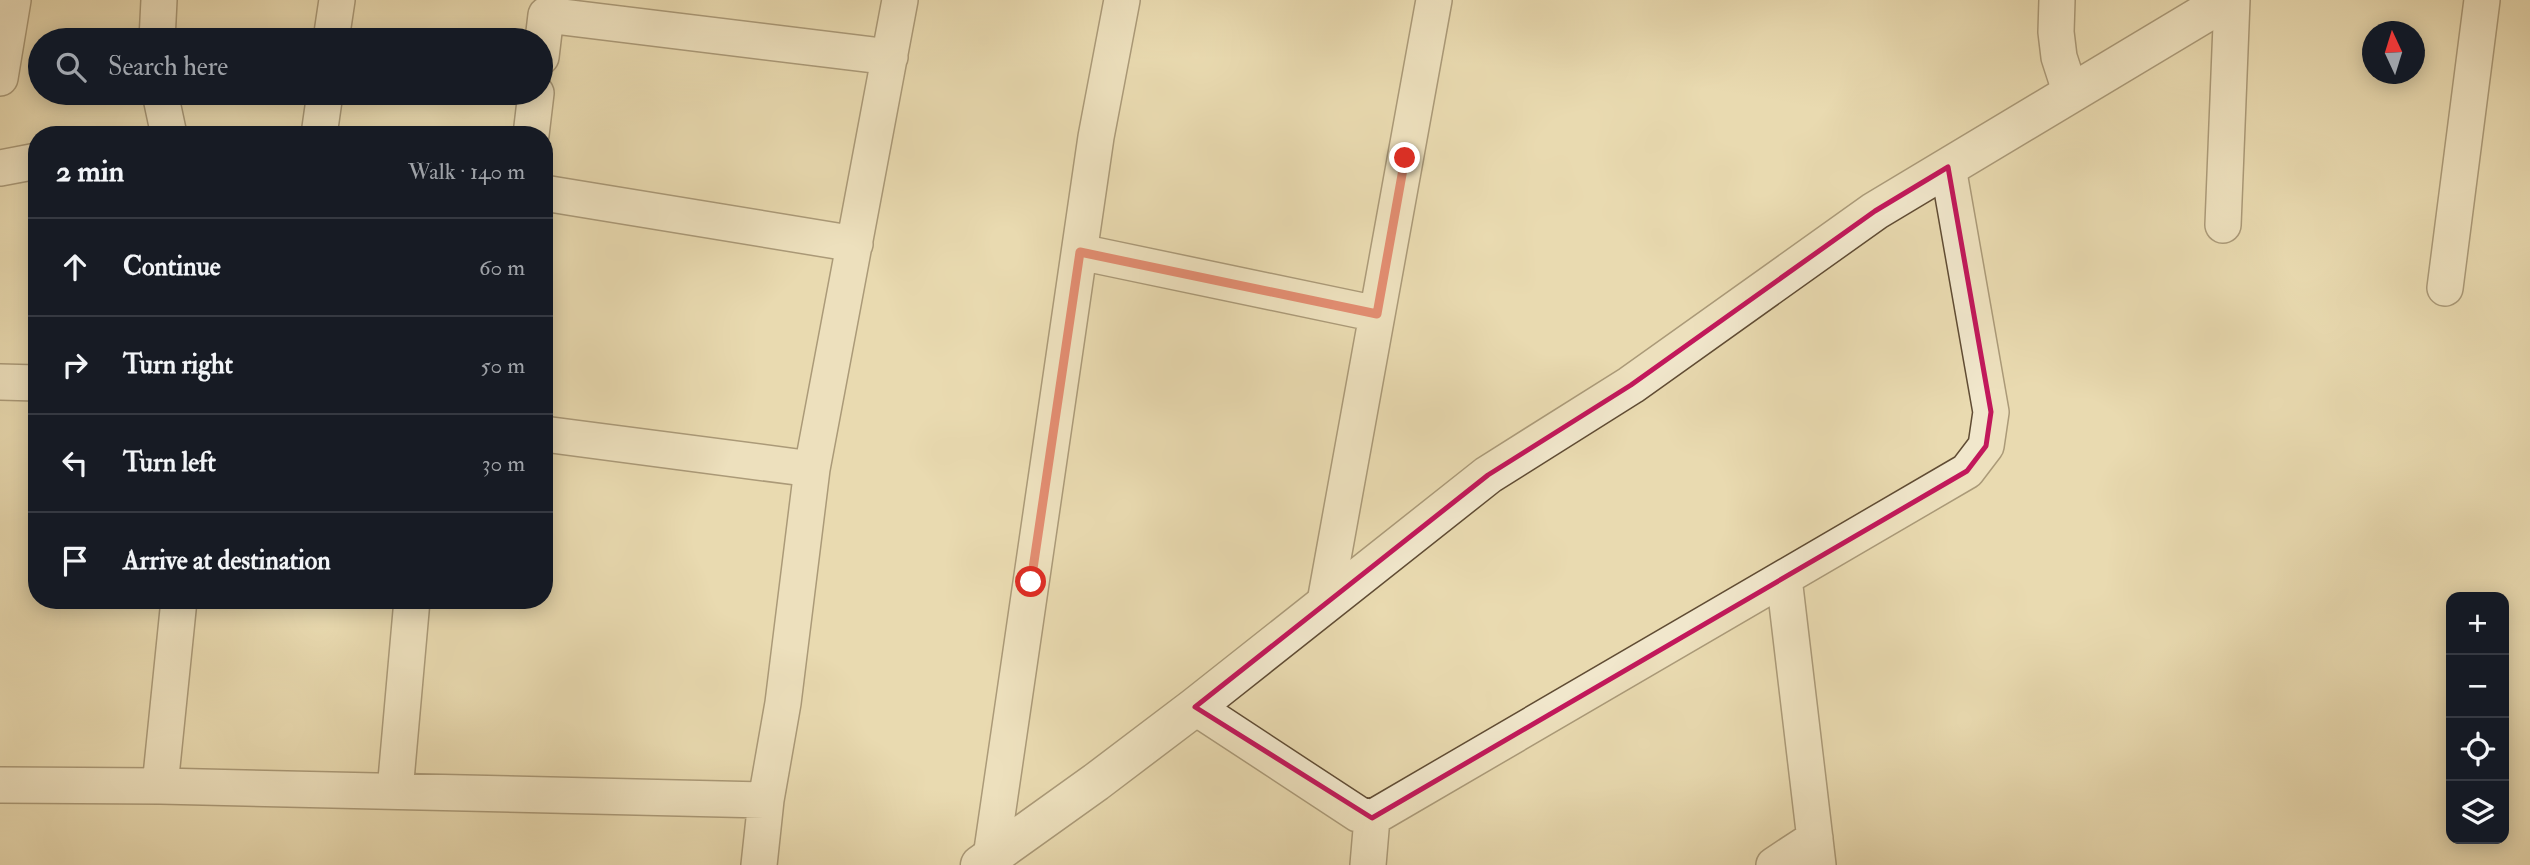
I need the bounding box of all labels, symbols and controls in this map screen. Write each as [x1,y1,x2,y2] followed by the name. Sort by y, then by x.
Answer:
[2362,21,2425,84] north arrow
[28,28,553,105] search box
[52,48,90,86] icon: search
[108,51,228,83] text: Search here
[1389,142,1420,173] route end
[56,153,124,190] text: 2 min
[408,157,525,186] text: Walk · 140 m
[56,248,94,286] icon: ahead
[123,251,221,283] text: Continue
[479,253,525,282] text: 60 m
[56,346,94,384] icon: right
[123,349,233,381] text: Turn right
[481,351,525,380] text: 50 m
[56,444,94,482] icon: left
[123,447,216,479] text: Turn left
[482,449,525,478] text: 30 m
[56,542,94,580] icon: arrive
[123,545,331,577] text: Arrive at destination
[1015,566,1046,597] route start
[2446,592,2509,844] map controls
[2446,592,2509,655] button: +
[2446,655,2509,718] button: −
[2446,718,2509,781] button: locate
[2446,781,2509,844] button: layers

